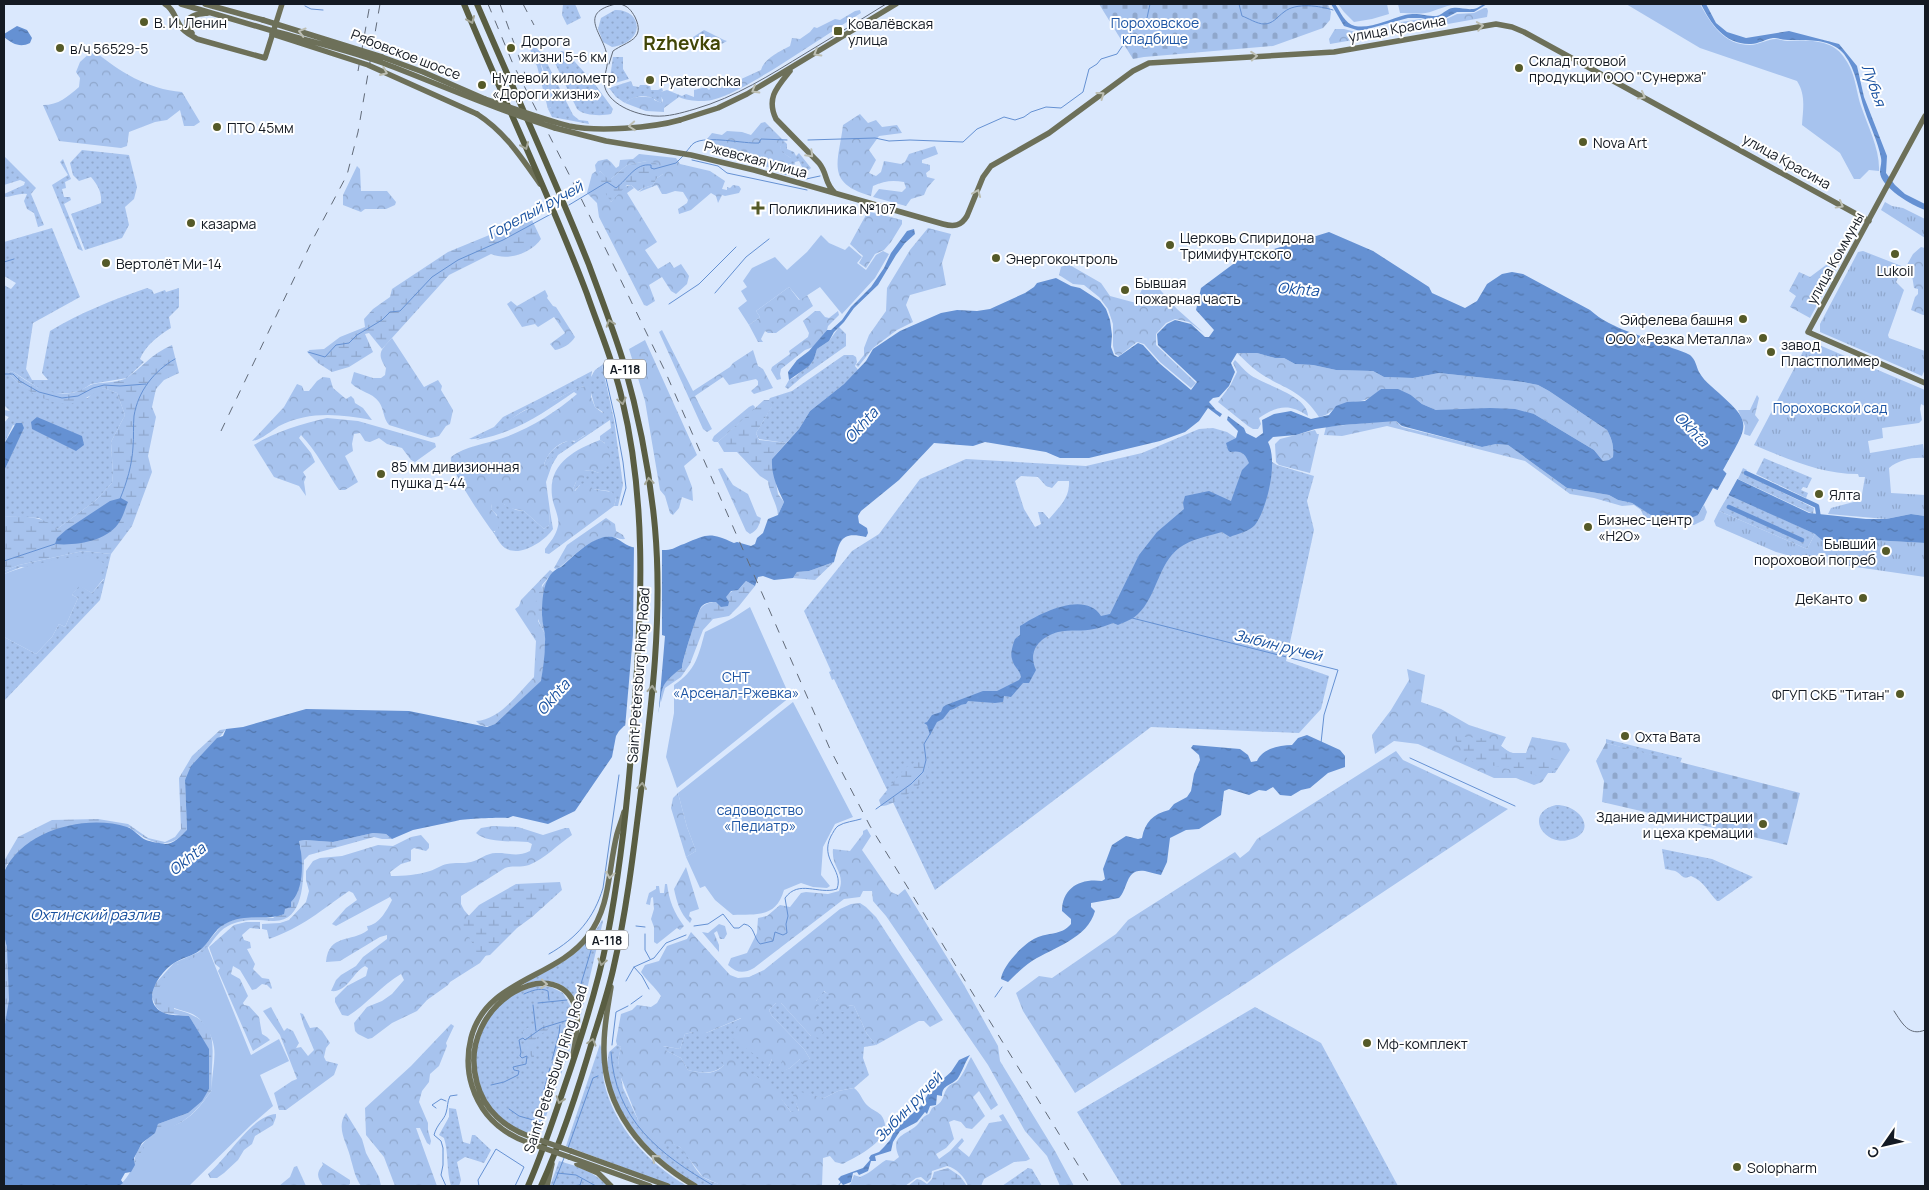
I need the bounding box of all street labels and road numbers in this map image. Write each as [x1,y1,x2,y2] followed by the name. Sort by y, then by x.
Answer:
[1347,10,1447,46] street label: улица Красина
[348,24,464,84] street label: Рябовское шоссе
[1739,129,1835,193] street label: улица Красина
[702,136,810,182] street label: Ржевская улица
[1802,208,1868,308] street label: улица Коммуны
[604,359,646,378] road number: А-118
[622,587,654,763] street label: Saint Petersburg Ring Road
[586,930,628,950] road number: А-118
[519,982,591,1156] street label: Saint Petersburg Ring Road

